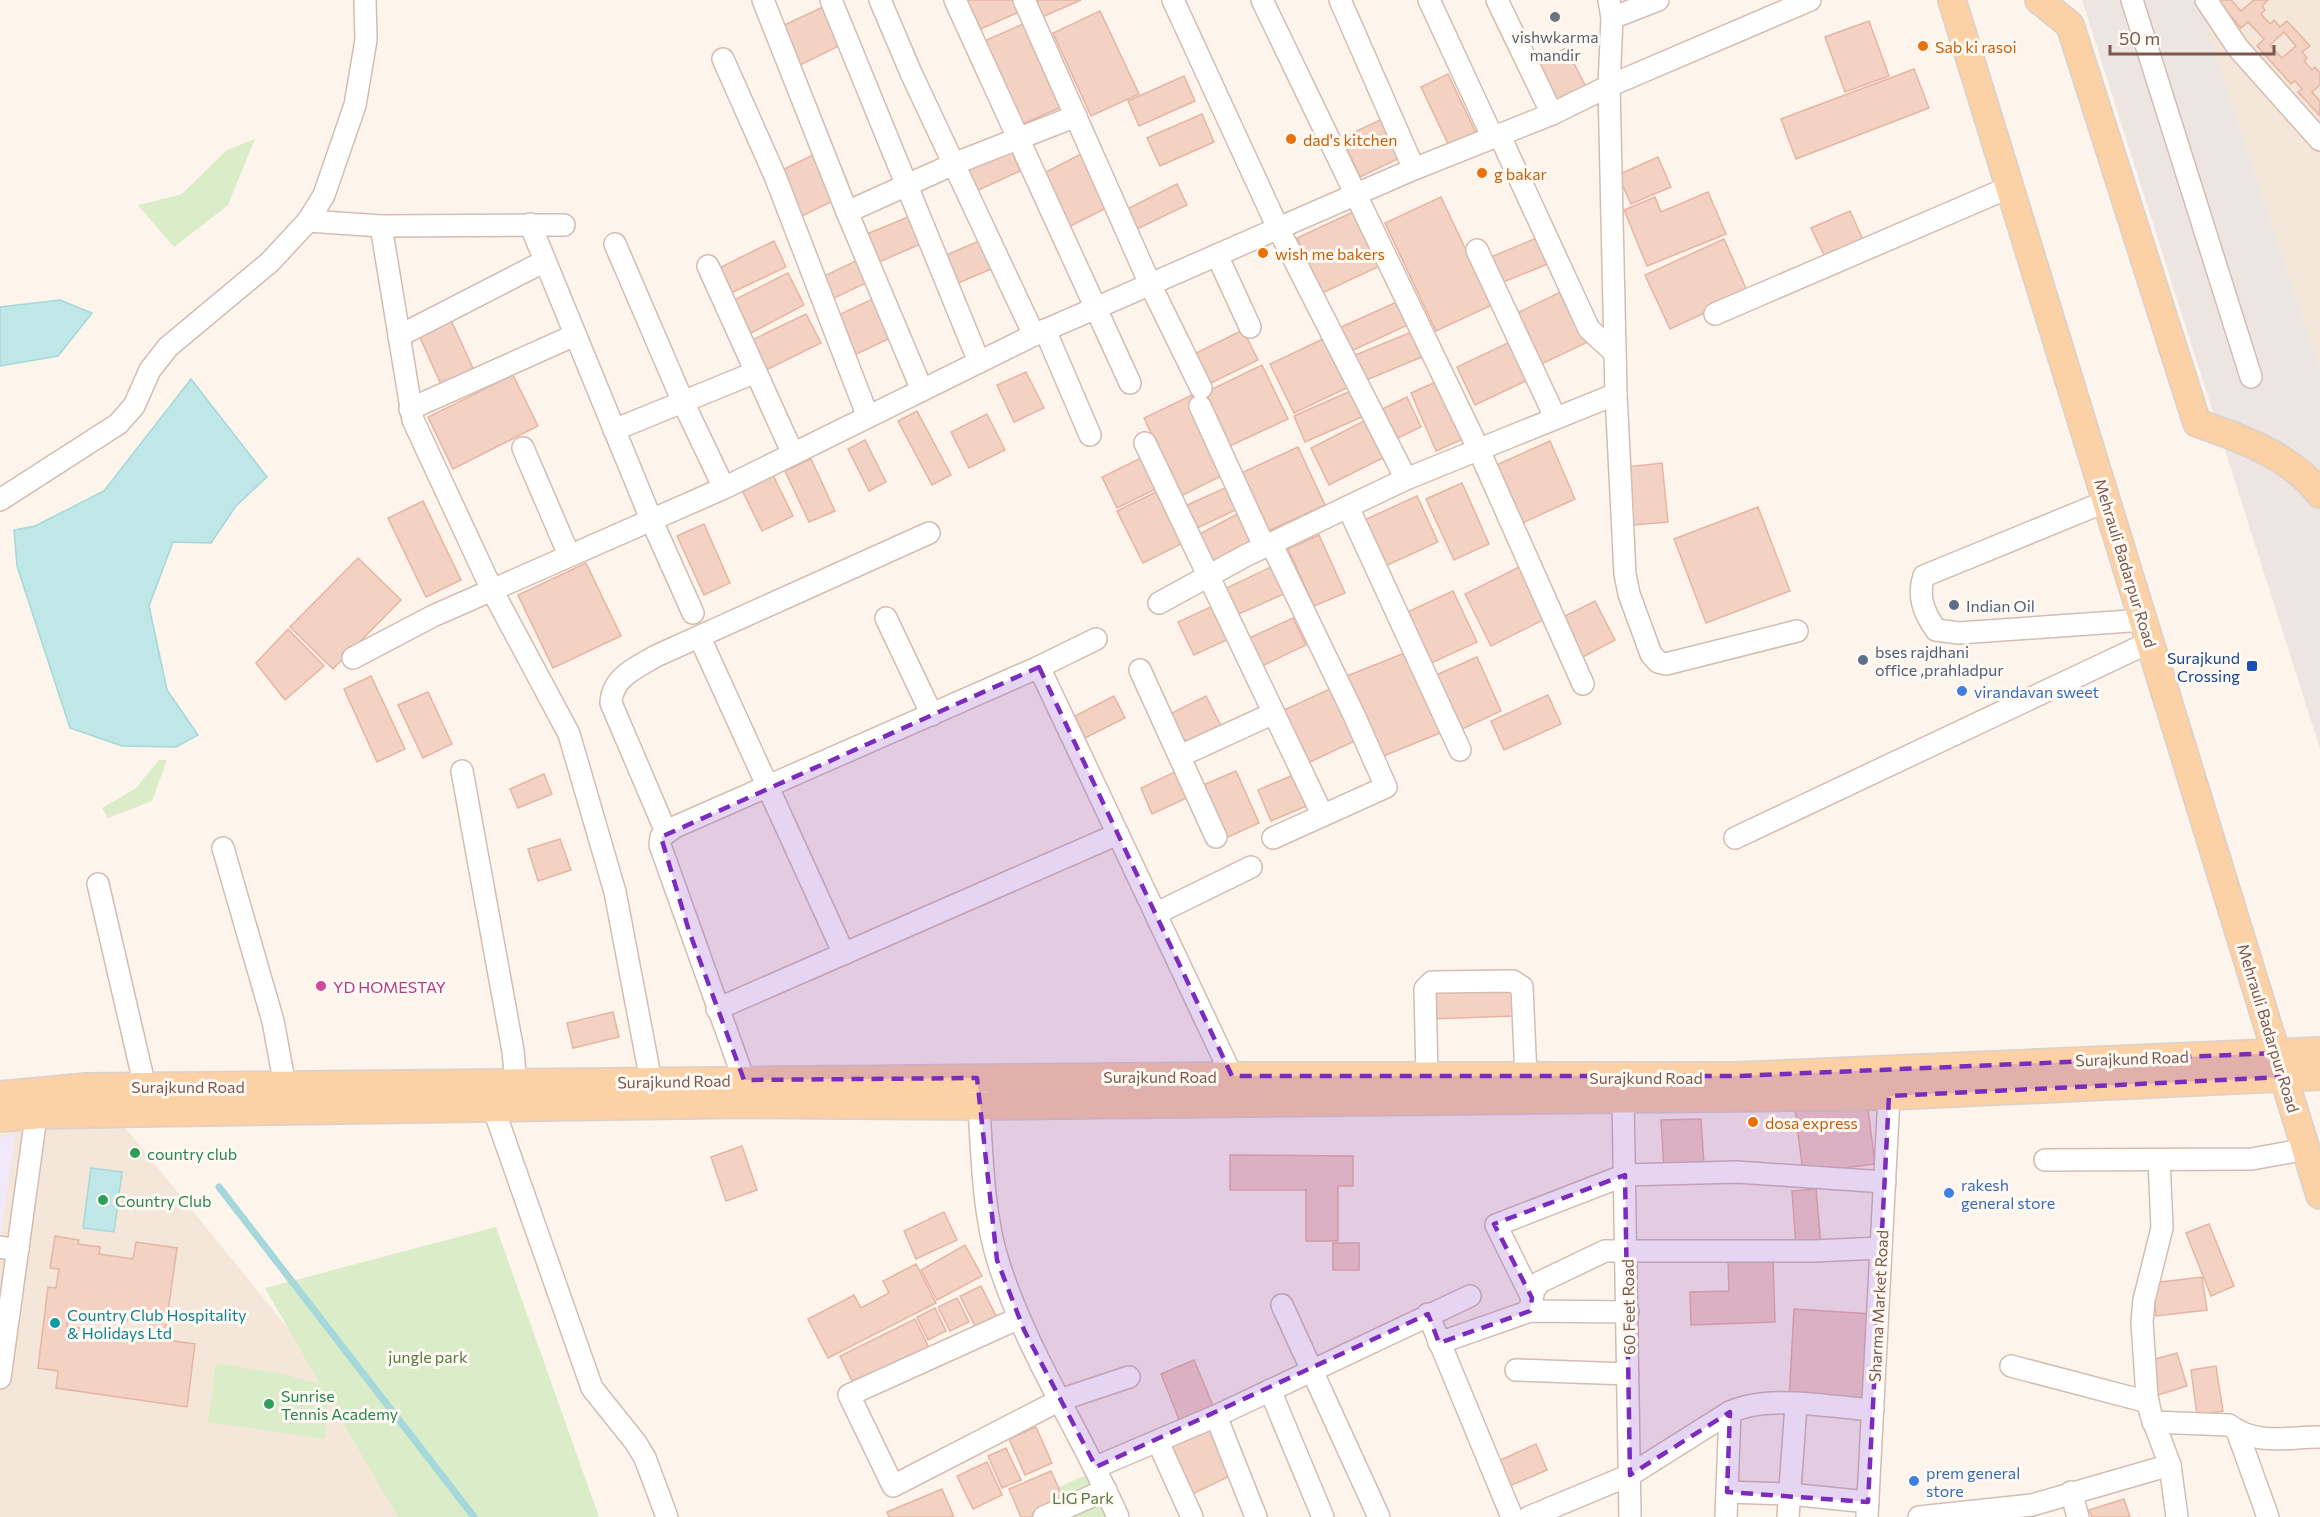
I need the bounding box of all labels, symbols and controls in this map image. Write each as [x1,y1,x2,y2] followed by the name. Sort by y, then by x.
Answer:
[1548,10,1562,24] marker: vishwkarma mandir
[2110,18,2274,56] scale bar
[1511,27,1599,64] place label: vishwkarma mandir
[2119,27,2160,49] text: 50 m
[1935,37,2017,56] place label: Sab ki rasoi
[1916,39,1930,53] marker: Sab ki rasoi
[1303,130,1397,149] place label: dad's kitchen
[1284,132,1298,146] marker: dad's kitchen
[1494,164,1548,183] place label: g bakar
[1475,166,1489,180] marker: g bakar
[1275,244,1385,263] place label: wish me bakers
[1256,246,1270,260] marker: wish me bakers
[2091,476,2161,650] street label: Mehrauli Badarpur Road
[1966,596,2035,615] place label: Indian Oil
[1947,598,1961,612] marker: Indian Oil
[1875,642,2004,679] place label: bses rajdhani office ,prahladpur
[2167,648,2240,685] place label: Surajkund Crossing
[1856,653,1870,667] marker: bses rajdhani office ,prahladpur
[2245,659,2259,673] marker: Surajkund Crossing
[1974,682,2100,701] place label: virandavan sweet
[1955,684,1969,698] marker: virandavan sweet
[2234,941,2304,1115] street label: Mehrauli Badarpur Road
[333,977,447,996] place label: YD HOMESTAY
[314,979,328,993] marker: YD HOMESTAY
[2075,1047,2189,1069] street label: Surajkund Road
[1103,1067,1217,1086] street label: Surajkund Road
[1589,1068,1703,1087] street label: Surajkund Road
[617,1071,731,1091] street label: Surajkund Road
[131,1077,245,1096] street label: Surajkund Road
[1765,1113,1858,1132] place label: dosa express
[1746,1115,1760,1129] marker: dosa express
[147,1144,237,1163] place label: country club
[128,1146,142,1160] marker: country club
[1961,1175,2055,1212] place label: rakesh general store
[1942,1186,1956,1200] marker: rakesh general store
[115,1191,211,1210] place label: Country Club
[96,1193,110,1207] marker: Country Club
[1865,1229,1891,1383] street label: Sharma Market Road
[1618,1259,1638,1355] street label: 60 Feet Road
[67,1305,247,1342] place label: Country Club Hospitality & Holidays Ltd
[48,1316,62,1330] marker: Country Club Hospitality & Holidays Ltd
[388,1347,468,1366] park label: jungle park
[281,1386,398,1423] place label: Sunrise Tennis Academy
[262,1397,276,1411] marker: Sunrise Tennis Academy
[1926,1463,2020,1500] place label: prem general store
[1907,1474,1921,1488] marker: prem general store
[1052,1488,1114,1507] park label: LIG Park

